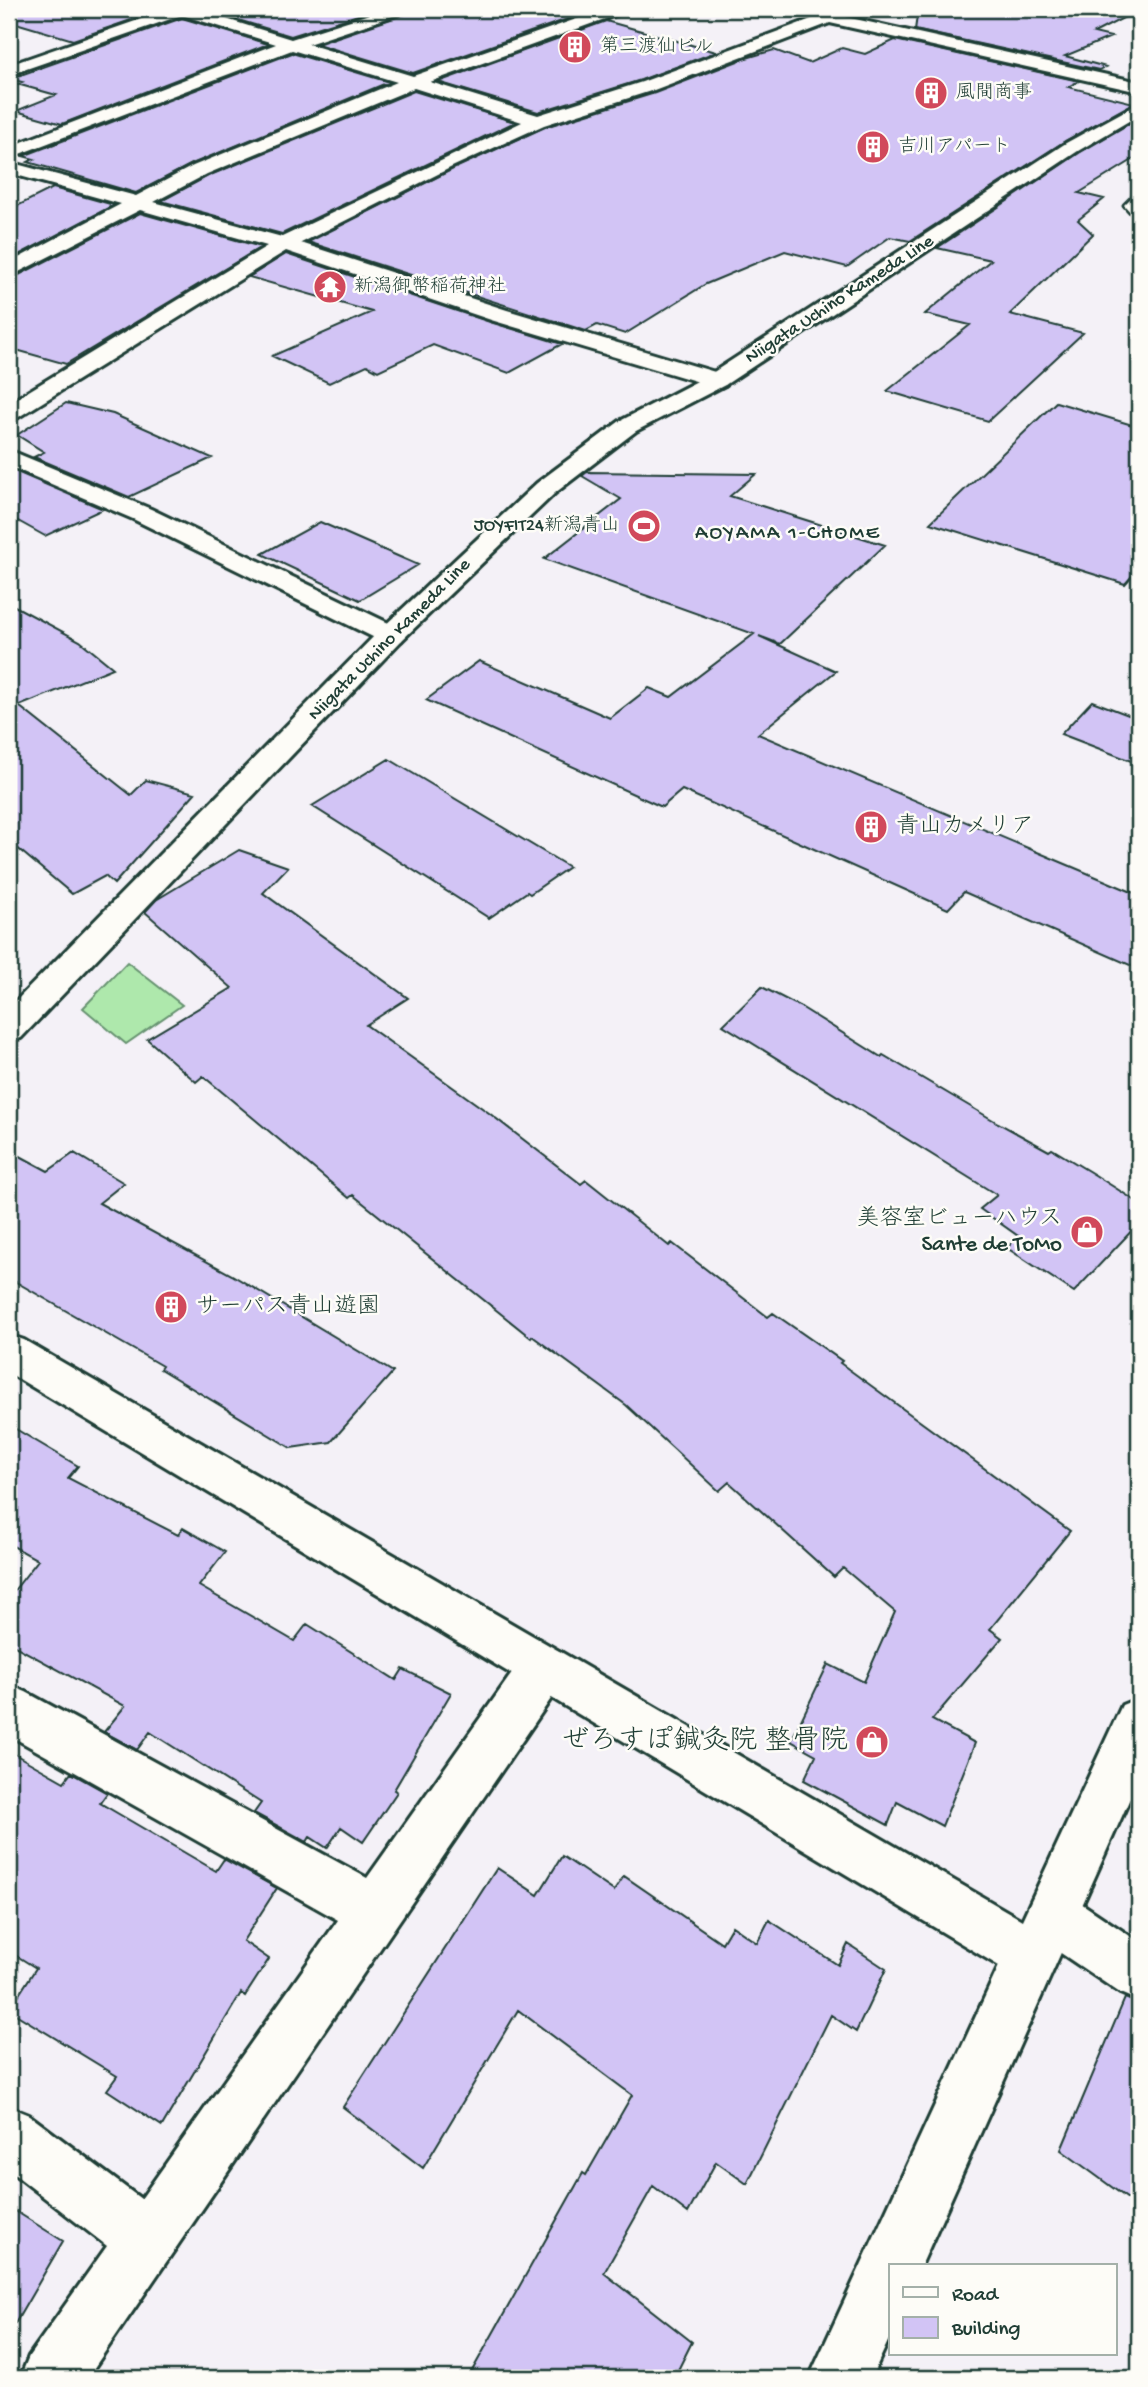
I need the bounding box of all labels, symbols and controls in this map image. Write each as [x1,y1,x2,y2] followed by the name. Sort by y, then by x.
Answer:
[556,28,594,66] building icon: 第三渡仙ビル
[600,35,714,59] place label: 第三渡仙ビル
[912,74,950,112] building icon: 風間商事
[956,81,1032,105] place label: 風間商事
[854,128,892,166] building icon: 吉川アパート
[898,136,1011,159] place label: 吉川アパート
[741,230,939,370] street label: Niigata Uchino Kameda Line
[311,268,349,306] temple icon: 新潟御幣稲荷神社
[354,275,506,299] place label: 新潟御幣稲荷神社
[625,507,663,545] sports icon: JOYFIT24新潟青山
[474,514,620,538] place label: JOYFIT24新潟青山
[695,522,881,547] district label: AOYAMA 1-CHOME
[304,554,476,726] street label: Niigata Uchino Kameda Line
[852,808,890,846] building icon: 青山カメリア
[896,813,1034,841] place label: 青山カメリア
[856,1205,1062,1259] place label: 美容室ビューハウス Sante de ToMo
[1068,1213,1106,1251] shop icon: 美容室ビューハウス Sante de ToMo
[152,1288,190,1326] building icon: サーパス青山遊園
[196,1293,380,1321] place label: サーパス青山遊園
[853,1723,891,1761] shop icon: ぜろすぽ鍼灸院 整骨院
[561,1725,848,1759] place label: ぜろすぽ鍼灸院 整骨院
[889,2264,1116,2356] legend
[952,2284,1000,2309] text: Road
[951,2318,1021,2343] text: Building

